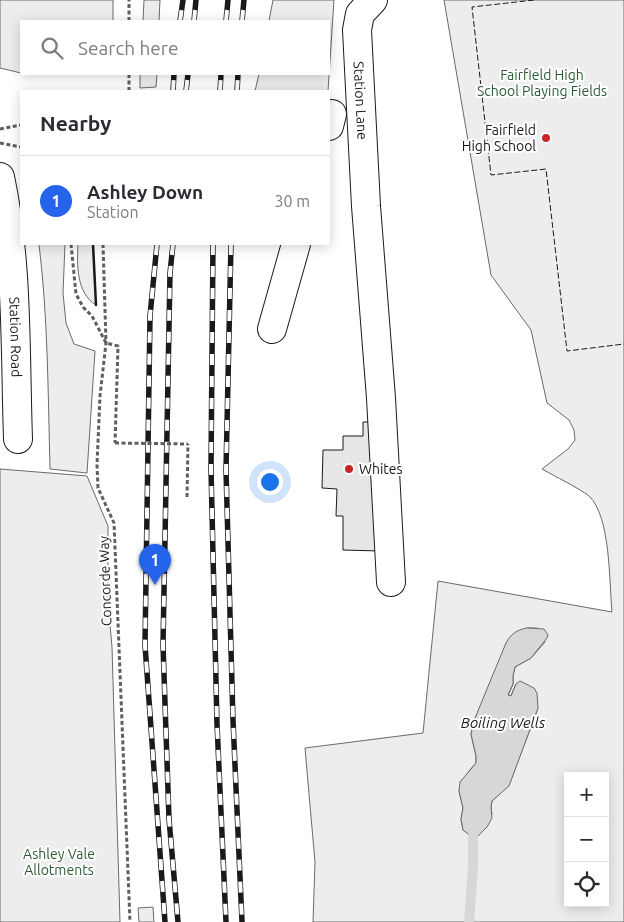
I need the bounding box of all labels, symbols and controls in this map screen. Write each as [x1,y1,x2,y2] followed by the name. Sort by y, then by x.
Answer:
[20,20,330,75] search box
[38,34,66,62] icon: search
[78,37,178,59] text: Search here
[351,61,371,140] street label: Station Lane
[477,67,607,99] park label: Fairfield High School Playing Fields
[40,111,111,135] text: Nearby
[462,122,536,154] place label: Fairfield High School
[540,132,552,144] marker: Fairfield High School
[87,181,203,203] text: Ashley Down
[51,192,61,210] text: 1
[274,192,310,210] text: 30 m
[87,203,139,221] text: Station
[6,296,25,378] street label: Station Road
[359,461,403,477] place label: Whites
[343,463,355,475] marker: Whites
[257,469,283,495] your location
[95,535,115,626] street label: Concorde Way
[139,544,171,585] pin: 1
[461,714,546,731] water label: Boiling Wells
[564,772,609,907] map controls
[564,772,609,817] button: +
[564,817,609,862] button: −
[23,846,95,878] park label: Ashley Vale Allotments
[564,862,609,907] button: locate

